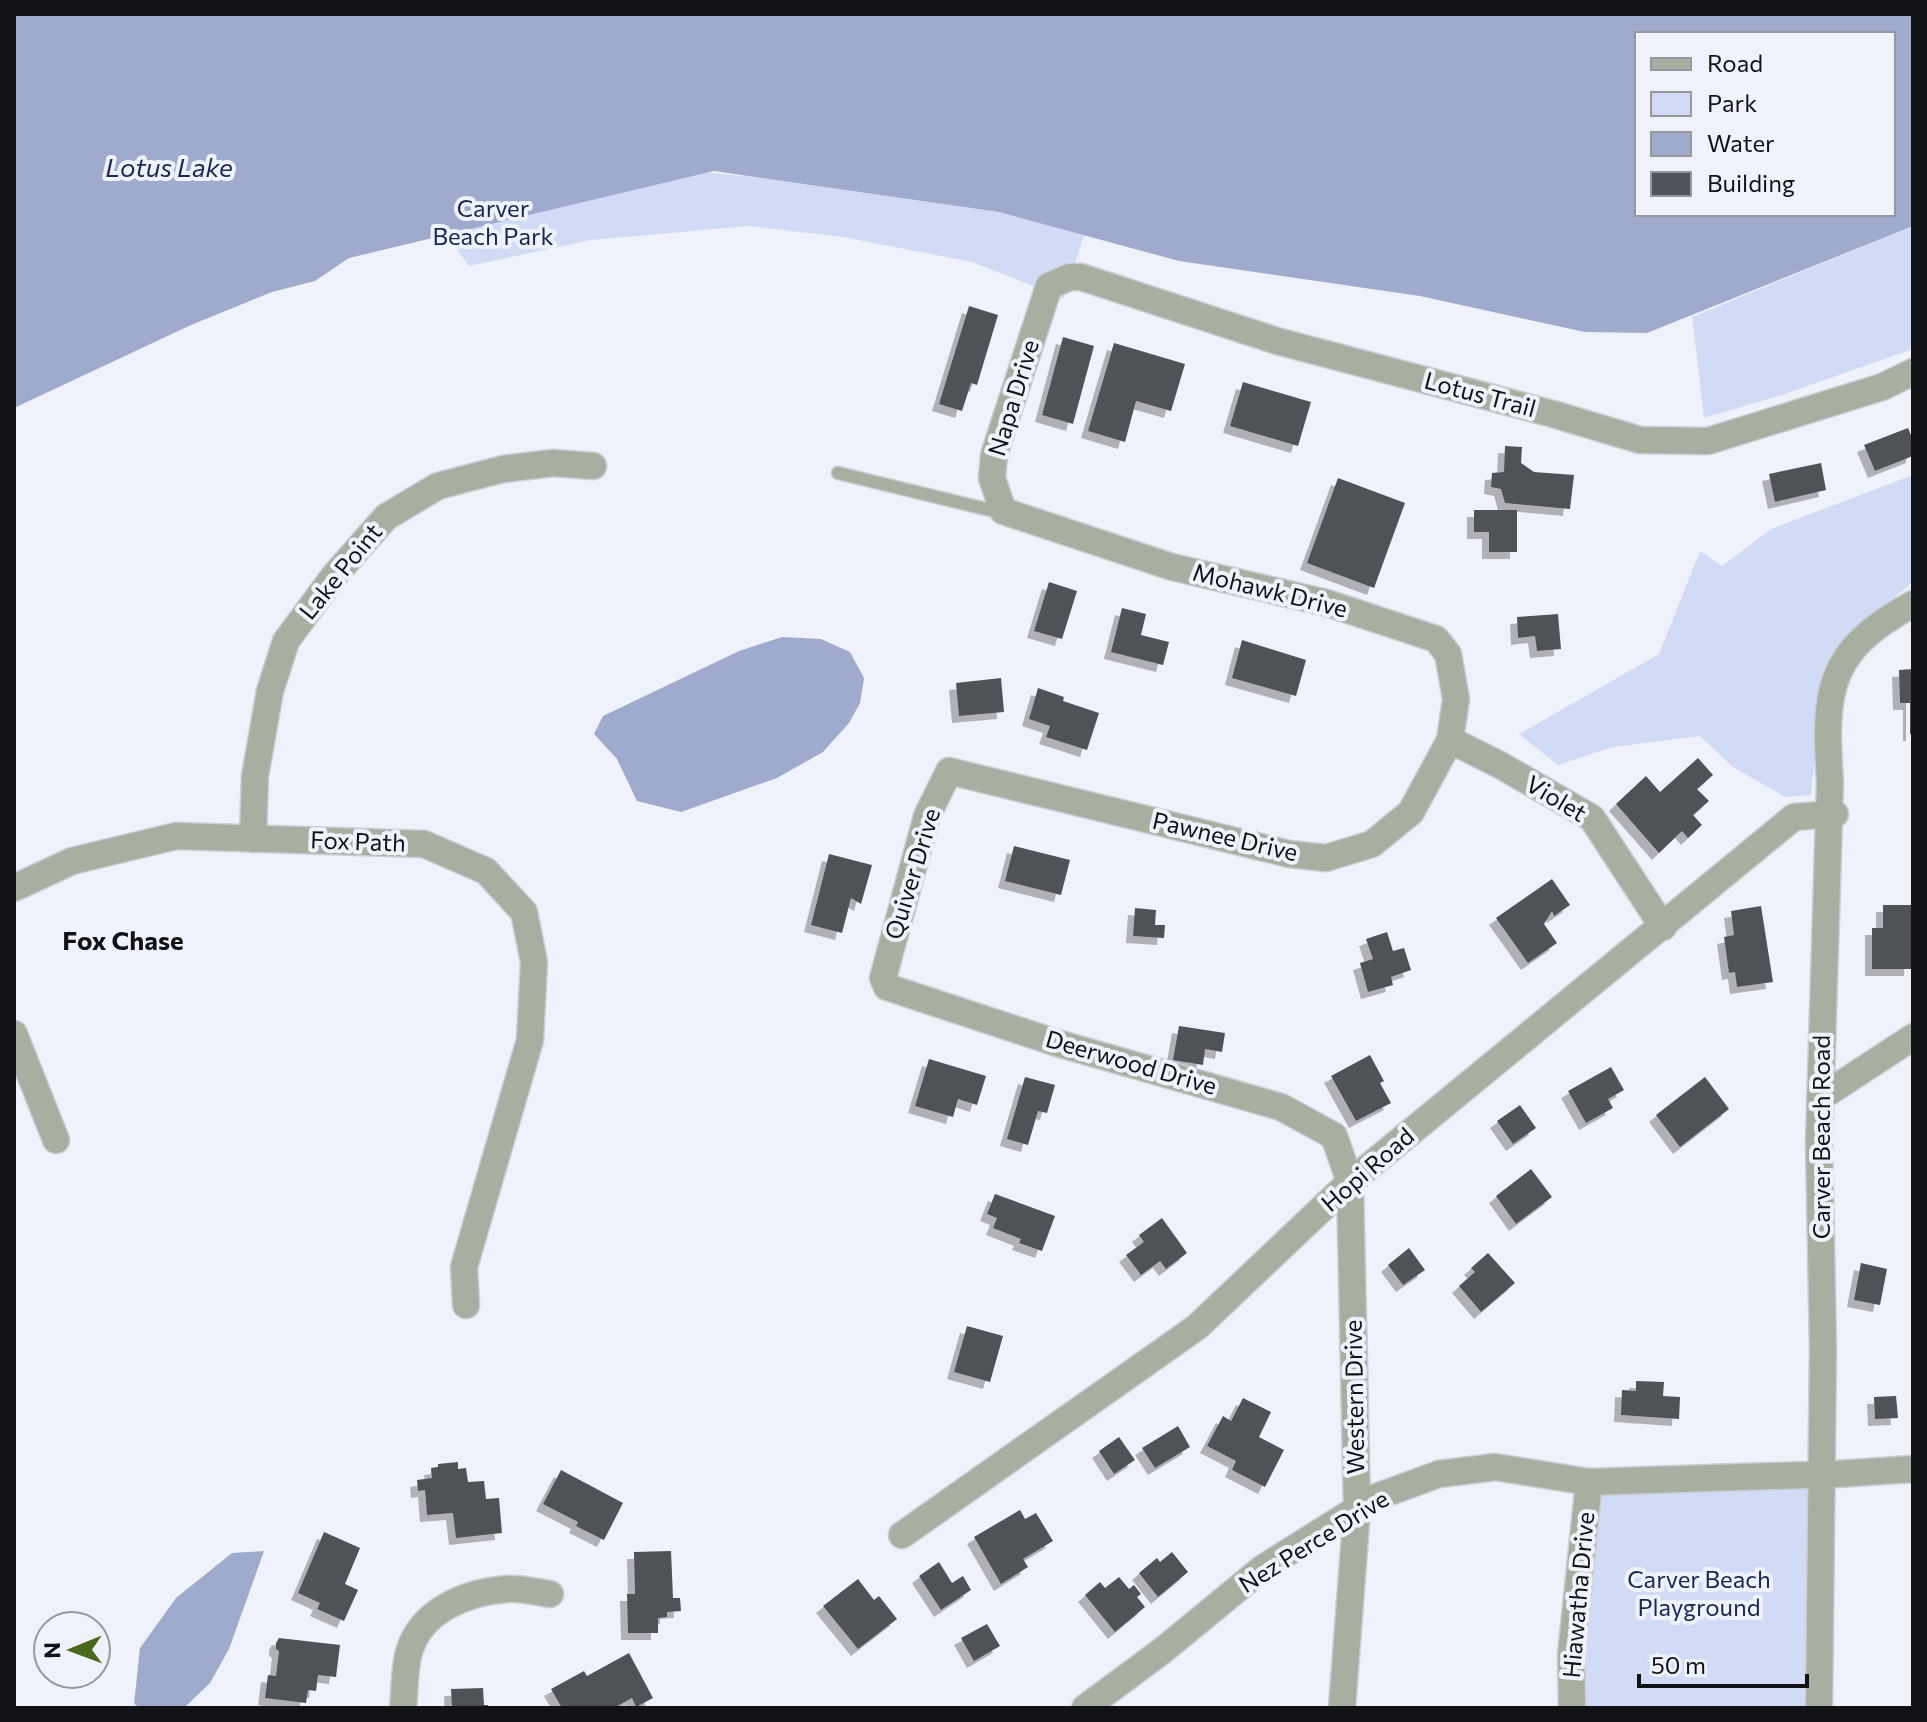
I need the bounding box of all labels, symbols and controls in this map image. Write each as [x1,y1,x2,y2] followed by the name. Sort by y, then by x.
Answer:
[1635,32,1895,216] legend
[1707,48,1763,77] text: Road
[1707,88,1757,117] text: Park
[1707,128,1775,157] text: Water
[105,151,233,182] water label: Lotus Lake
[1707,168,1795,197] text: Building
[432,193,554,250] park label: Carver Beach Park
[981,336,1044,459] street label: Napa Drive
[1421,365,1539,422] street label: Lotus Trail
[292,517,387,625] street label: Lake Point
[1190,556,1351,623] street label: Mohawk Drive
[1521,768,1592,827] street label: Violet
[878,804,945,943] street label: Quiver Drive
[1150,805,1301,866] street label: Pawnee Drive
[310,824,406,857] street label: Fox Path
[62,924,184,955] district label: Fox Chase
[1043,1023,1220,1100] street label: Deerwood Drive
[1806,1035,1835,1239] street label: Carver Beach Road
[1315,1121,1419,1217] street label: Hopi Road
[1338,1320,1369,1475] street label: Western Drive
[1233,1483,1393,1598] street label: Nez Perce Drive
[1556,1511,1599,1679] street label: Hiawatha Drive
[1627,1564,1771,1621] park label: Carver Beach Playground
[32,1610,112,1690] north arrow
[1639,1638,1807,1688] scale bar
[38,1642,65,1659] text: N
[1651,1650,1706,1679] text: 50 m

